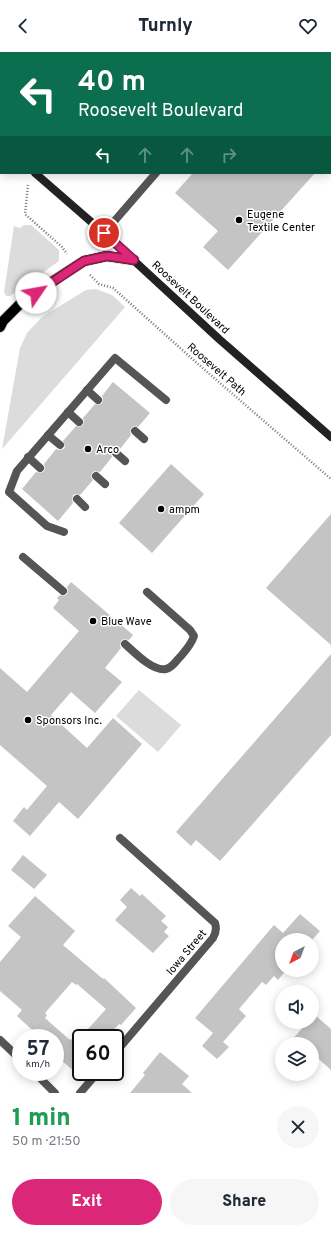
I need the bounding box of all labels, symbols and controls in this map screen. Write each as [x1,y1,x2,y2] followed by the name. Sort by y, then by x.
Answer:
[12,15,34,37] icon: back
[138,15,193,38] text: Turnly
[297,15,319,37] icon: heart
[78,65,146,101] text: 40 m
[12,68,64,120] icon: left
[78,100,243,123] text: Roosevelt Boulevard
[92,144,114,166] icon: left
[134,144,156,166] icon: ahead
[176,144,198,166] icon: ahead
[218,144,240,166] icon: right
[247,208,316,235] place label: Eugene Textile Center
[234,215,244,225] marker: Eugene Textile Center
[87,216,121,250] pin
[93,222,115,244] icon: arrive
[149,258,232,337] street label: Roosevelt Boulevard
[15,272,57,314] position arrow
[184,340,249,399] street label: Roosevelt Path
[96,443,119,457] place label: Arco
[83,444,93,454] marker: Arco
[169,503,200,517] place label: ampm
[156,504,166,514] marker: ampm
[101,615,152,629] place label: Blue Wave
[88,616,98,626] marker: Blue Wave
[36,714,102,728] place label: Sponsors Inc.
[23,715,33,725] marker: Sponsors Inc.
[164,927,210,978] street label: Iowa Street
[275,933,319,977] north arrow
[275,933,319,1081] map controls
[275,985,319,1029] button: sound
[72,1029,124,1081] speed limit sign: 60
[27,1037,49,1063] text: 57
[275,1037,319,1081] button: layers
[26,1058,50,1071] text: km/h
[12,1104,71,1134] text: 1 min
[277,1106,319,1148] button: close
[12,1134,81,1150] text: 50 m · 21:50
[12,1179,162,1225] button: Exit
[170,1179,319,1225] button: Share

